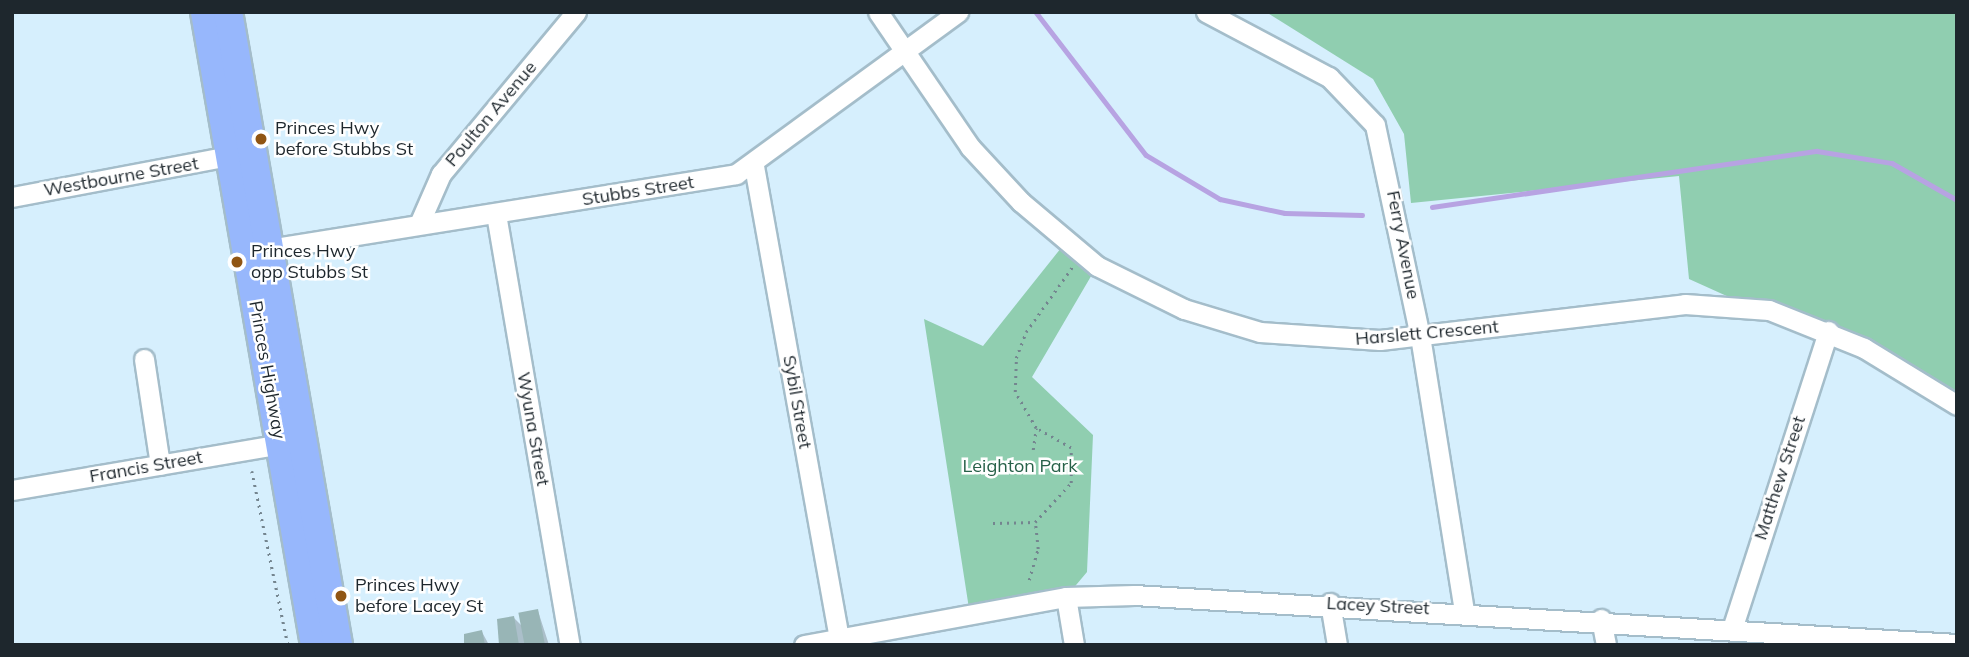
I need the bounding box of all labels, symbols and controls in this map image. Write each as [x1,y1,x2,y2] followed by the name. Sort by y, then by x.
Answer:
[441,57,541,171] street label: Poulton Avenue
[275,118,413,160] place label: Princes Hwy before Stubbs St
[253,131,269,147] marker: Princes Hwy before Stubbs St
[42,153,200,201] street label: Westbourne Street
[581,172,695,210] street label: Stubbs Street
[1382,189,1424,301] street label: Ferry Avenue
[251,241,368,284] place label: Princes Hwy opp Stubbs St
[229,254,245,270] marker: Princes Hwy opp Stubbs St
[244,299,290,441] street label: Princes Highway
[1354,316,1500,350] street label: Harslett Crescent
[778,354,816,450] street label: Sybil Street
[512,370,554,488] street label: Wyuna Street
[1750,413,1810,543] street label: Matthew Street
[88,446,204,488] street label: Francis Street
[963,455,1077,477] park label: Leighton Park
[355,575,483,618] place label: Princes Hwy before Lacey St
[333,588,349,604] marker: Princes Hwy before Lacey St
[1326,593,1430,619] street label: Lacey Street

